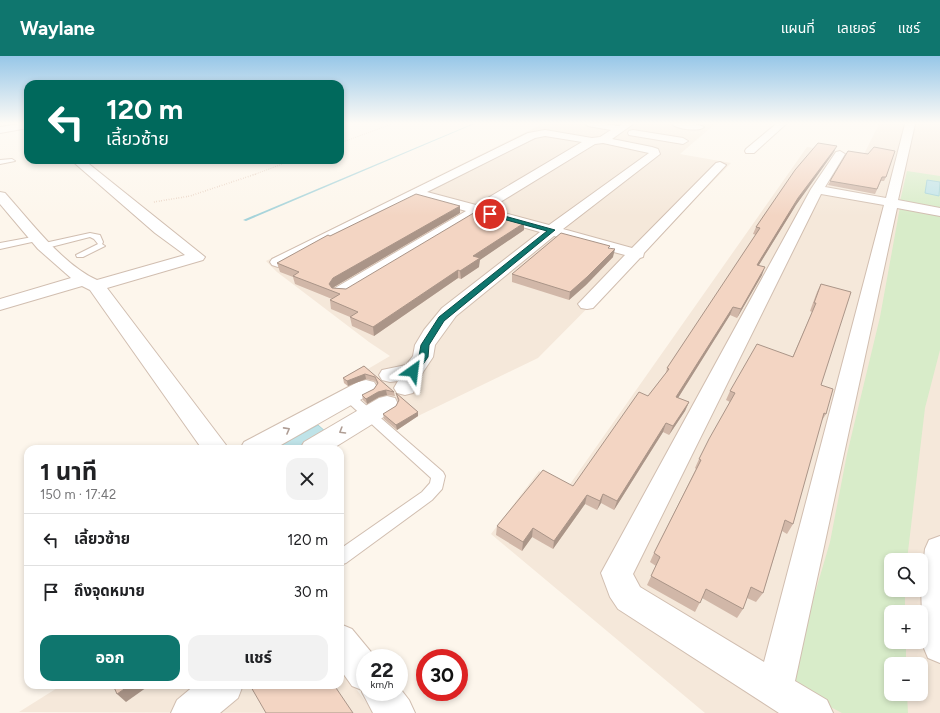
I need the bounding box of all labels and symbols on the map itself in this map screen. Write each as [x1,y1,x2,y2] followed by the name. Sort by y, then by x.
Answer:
[473,197,507,231] pin
[392,350,434,392] position arrow
[283,427,290,435] one-way arrow
[339,427,346,434] one-way arrow
[416,649,468,701] speed limit sign: 30

